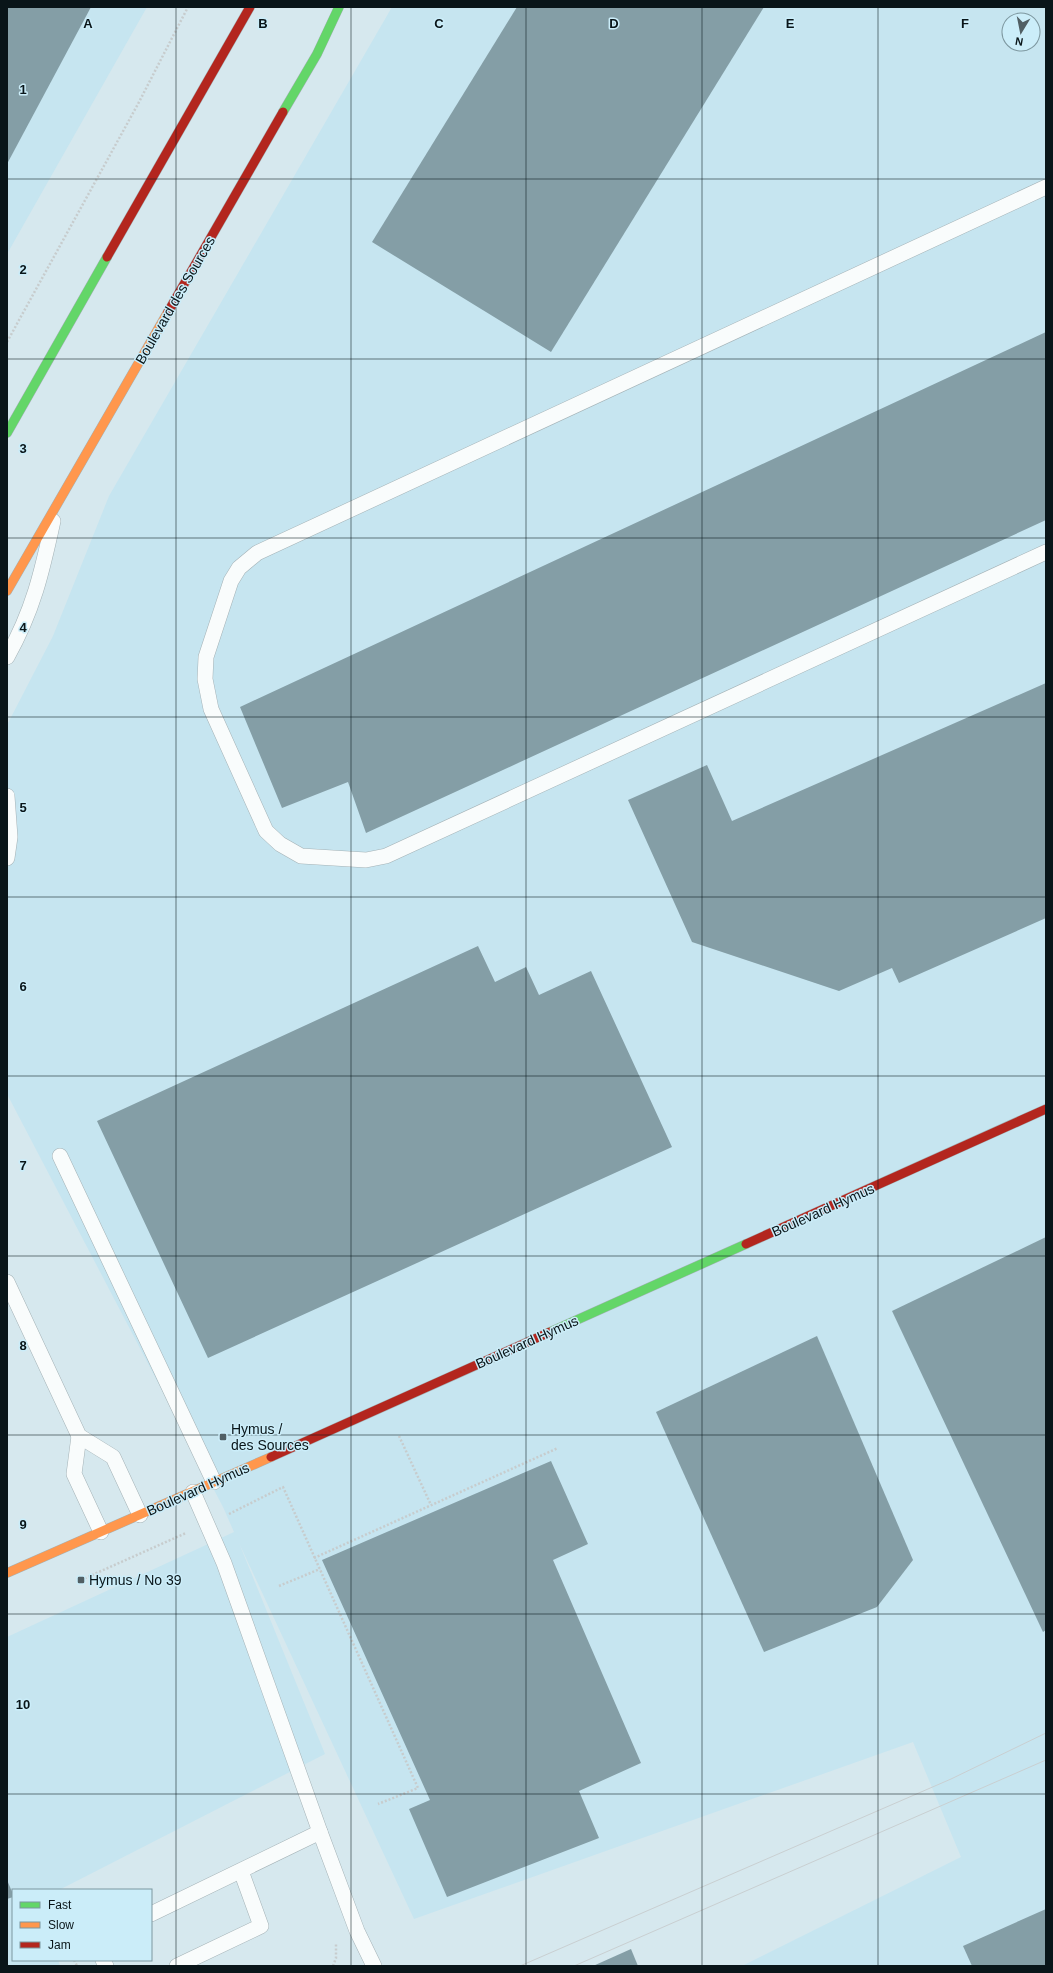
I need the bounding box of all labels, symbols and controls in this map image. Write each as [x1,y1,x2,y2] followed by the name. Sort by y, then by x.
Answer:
[1001,12,1041,52] north arrow
[83,16,93,31] text: A
[258,16,268,31] text: B
[434,16,444,31] text: C
[609,16,619,31] text: D
[786,16,795,31] text: E
[961,16,969,31] text: F
[1014,35,1024,48] text: N
[19,82,27,97] text: 1
[132,233,218,367] street label: Boulevard des Sources
[19,262,27,277] text: 2
[19,441,27,456] text: 3
[19,620,27,635] text: 4
[19,800,27,815] text: 5
[19,979,27,994] text: 6
[19,1158,27,1173] text: 7
[769,1180,877,1240] street label: Boulevard Hymus
[473,1312,581,1372] street label: Boulevard Hymus
[19,1338,27,1353] text: 8
[231,1421,309,1453] place label: Hymus / des Sources
[218,1432,228,1442] marker: Hymus / des Sources
[144,1459,252,1519] street label: Boulevard Hymus
[19,1517,27,1532] text: 9
[89,1572,182,1588] place label: Hymus / No 39
[76,1575,86,1585] marker: Hymus / No 39
[16,1697,30,1712] text: 10
[12,1889,152,1961] legend
[48,1898,72,1912] text: Fast
[48,1918,74,1932] text: Slow
[48,1938,71,1952] text: Jam

